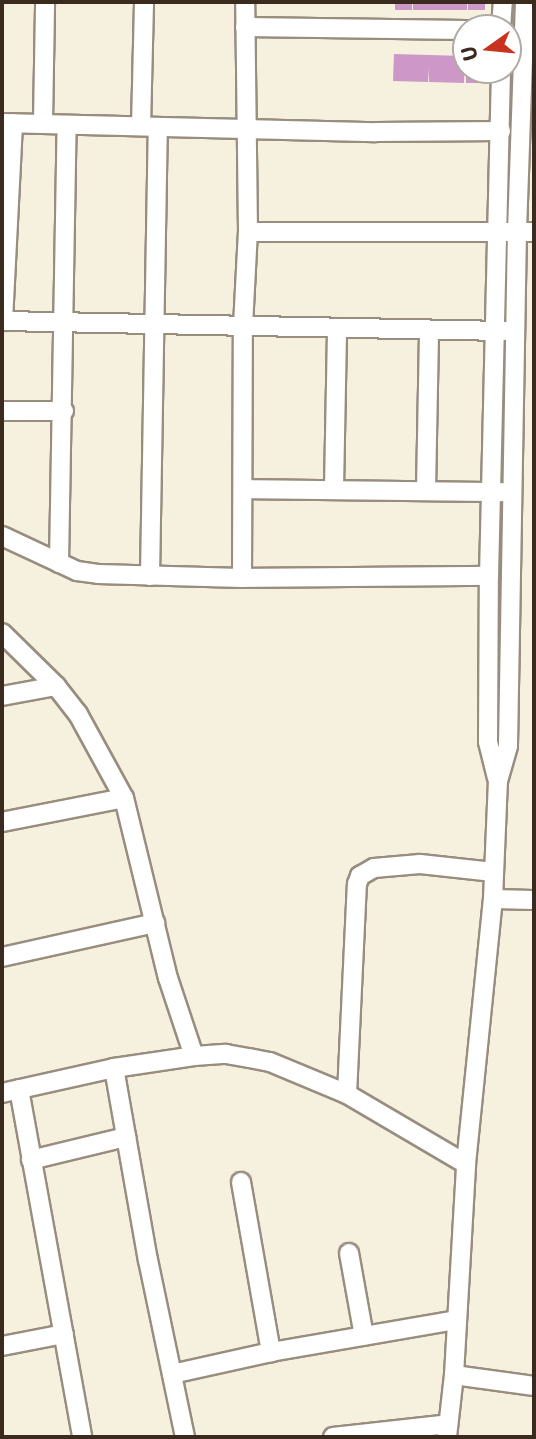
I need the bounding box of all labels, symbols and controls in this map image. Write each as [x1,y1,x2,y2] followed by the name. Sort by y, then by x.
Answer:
[452,14,522,84] north arrow
[453,43,484,65] text: U

